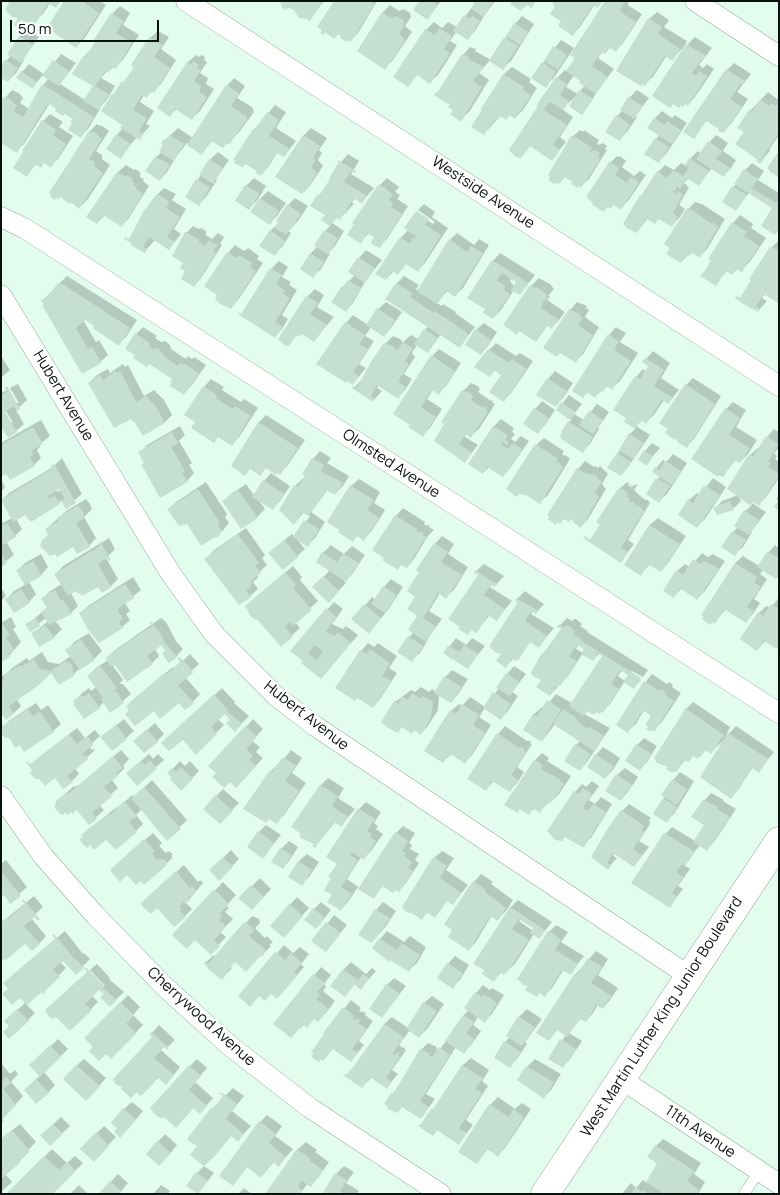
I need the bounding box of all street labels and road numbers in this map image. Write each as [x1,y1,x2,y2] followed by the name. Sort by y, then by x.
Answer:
[428,153,538,233] street label: Westside Avenue
[29,347,97,445] street label: Hubert Avenue
[339,426,443,502] street label: Olmsted Avenue
[260,677,352,755] street label: Hubert Avenue
[578,894,746,1140] street label: West Martin Luther King Junior Boulevard
[143,964,259,1070] street label: Cherrywood Avenue
[661,1102,739,1162] street label: 11th Avenue

